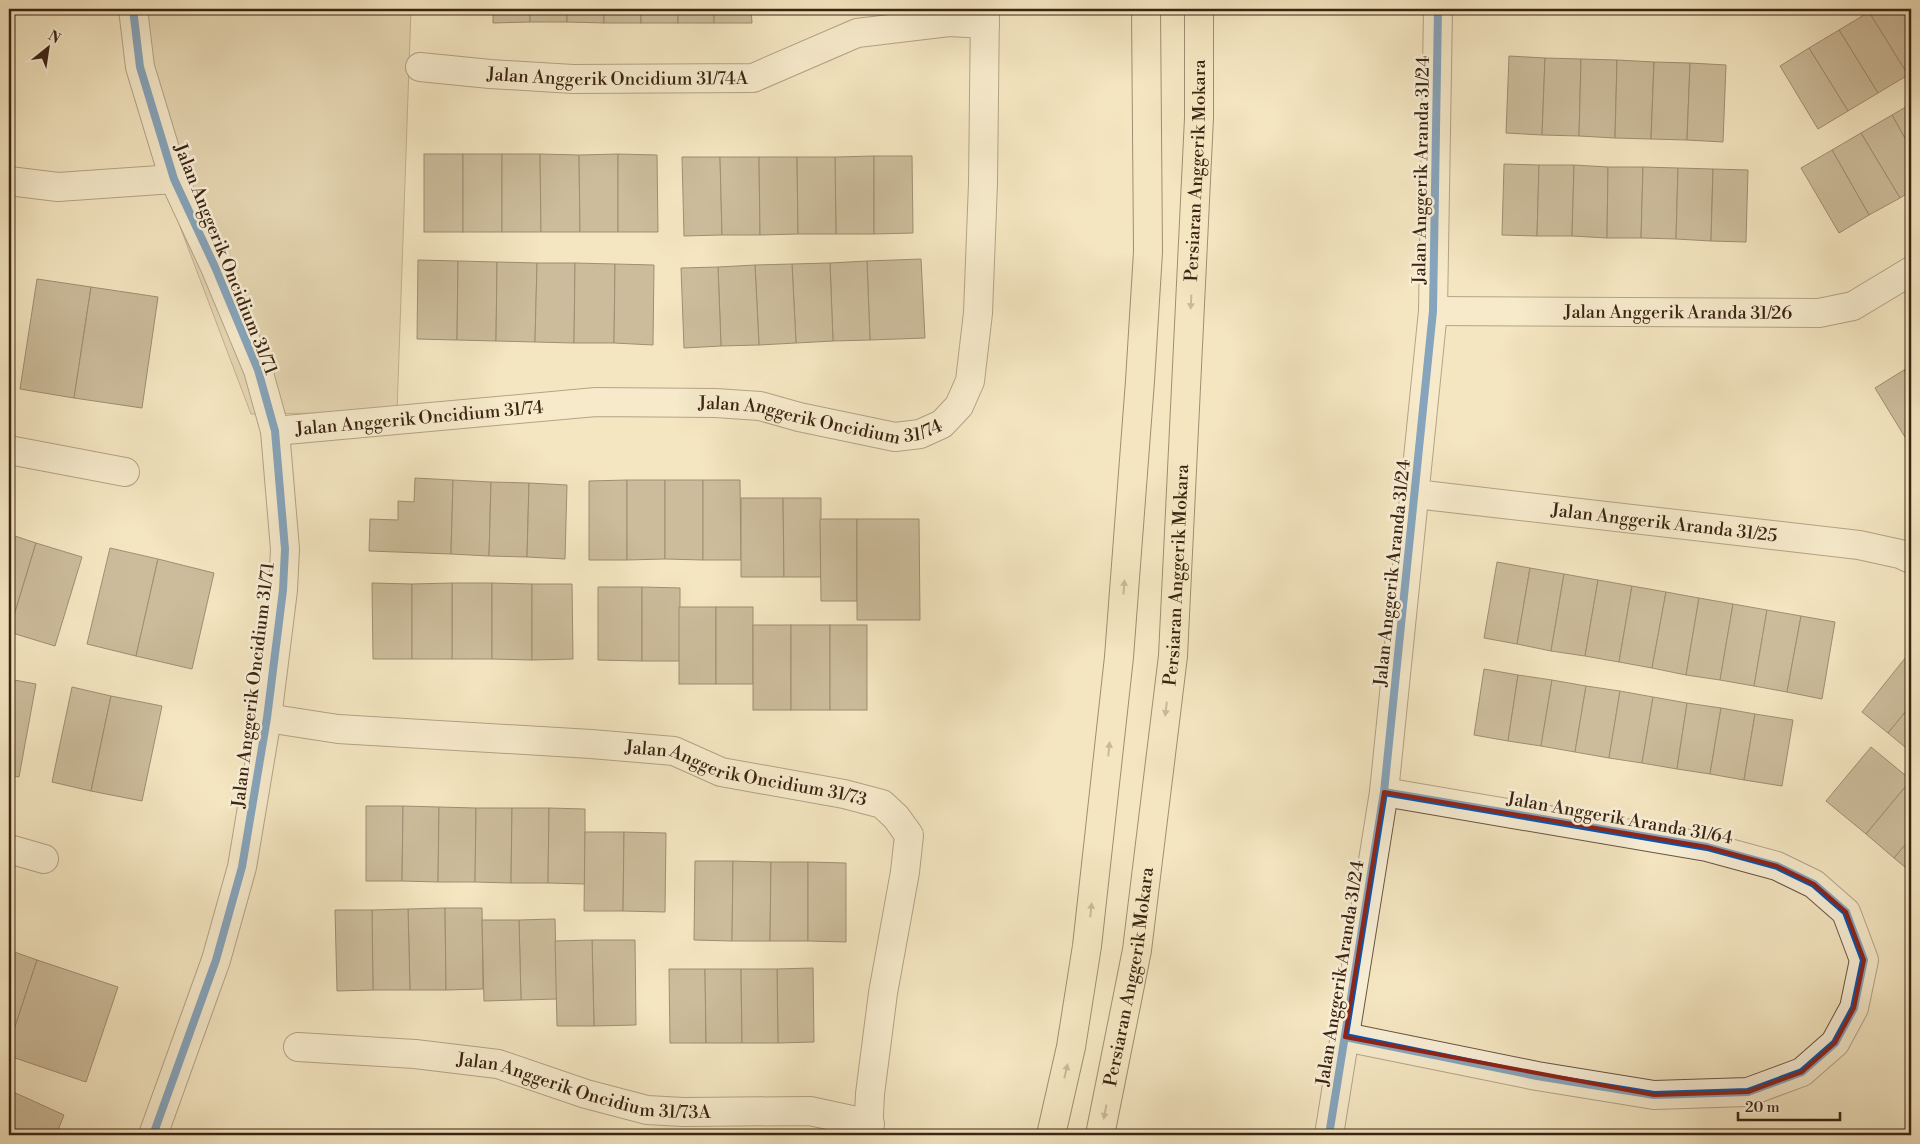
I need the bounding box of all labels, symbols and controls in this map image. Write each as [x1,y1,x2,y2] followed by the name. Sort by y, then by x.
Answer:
[22,22,72,72] north arrow
[45,27,63,48] text: N
[1408,55,1435,285] street label: Jalan Anggerik Aranda 31/24
[1180,59,1211,282] street label: Persiaran Anggerik Mokara
[485,63,749,91] street label: Jalan Anggerik Oncidium 31/74A
[168,139,283,378] street label: Jalan Anggerik Oncidium 31/71
[1186,295,1194,311] one-way arrow
[1563,301,1792,325] street label: Jalan Anggerik Aranda 31/26
[697,392,946,450] street label: Jalan Anggerik Oncidium 31/74
[294,396,545,441] street label: Jalan Anggerik Oncidium 31/74
[1369,458,1416,689] street label: Jalan Anggerik Aranda 31/24
[1158,463,1194,687] street label: Persiaran Anggerik Mokara
[1549,499,1779,548] street label: Jalan Anggerik Aranda 31/25
[227,561,280,810] street label: Jalan Anggerik Oncidium 31/71
[1121,579,1129,595] one-way arrow
[1162,701,1170,717] one-way arrow
[623,736,870,812] street label: Jalan Anggerik Oncidium 31/73
[1105,740,1113,756] one-way arrow
[1504,787,1735,850] street label: Jalan Anggerik Aranda 31/64
[1311,858,1370,1089] street label: Jalan Anggerik Aranda 31/24
[1099,865,1159,1088] street label: Persiaran Anggerik Mokara
[1087,902,1095,918] one-way arrow
[454,1048,711,1124] street label: Jalan Anggerik Oncidium 31/73A
[1062,1063,1070,1078] one-way arrow
[1738,1089,1840,1121] scale bar
[1745,1098,1780,1117] text: 20 m
[1100,1104,1108,1120] one-way arrow

